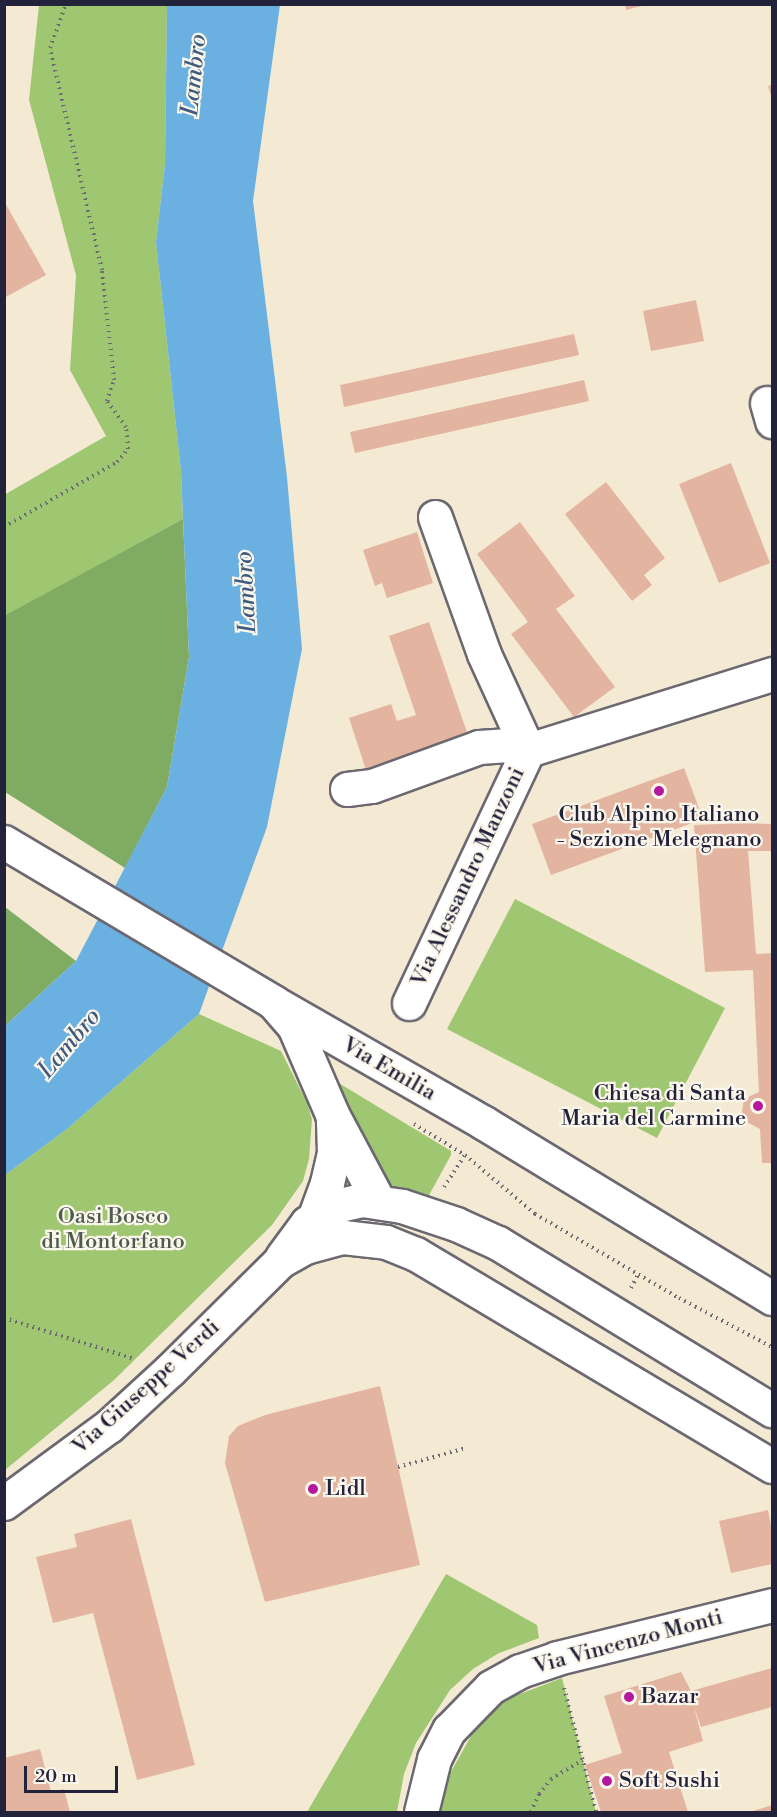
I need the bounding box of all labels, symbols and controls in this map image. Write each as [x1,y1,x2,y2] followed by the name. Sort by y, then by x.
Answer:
[176,33,214,117] water label: Lambro
[230,550,264,634] water label: Lambro
[405,763,531,991] street label: Via Alessandro Manzoni
[652,784,666,798] marker: Club Alpino Italiano - Sezione Melegnano
[556,801,762,852] place label: Club Alpino Italiano - Sezione Melegnano
[33,1003,107,1085] water label: Lambro
[337,1032,441,1106] street label: Via Emilia
[561,1080,746,1132] place label: Chiesa di Santa Maria del Carmine
[751,1099,765,1113] marker: Chiesa di Santa Maria del Carmine
[41,1203,185,1254] park label: Oasi Bosco di Montorfano
[67,1314,225,1460] street label: Via Giuseppe Verdi
[325,1476,366,1502] place label: Lidl
[306,1482,320,1496] marker: Lidl
[530,1604,726,1680] street label: Via Vincenzo Monti
[641,1684,699,1710] place label: Bazar
[622,1690,636,1704] marker: Bazar
[27,1754,122,1792] scale bar
[35,1765,77,1788] text: 20 m
[619,1768,720,1794] place label: Soft Sushi
[600,1774,614,1788] marker: Soft Sushi

